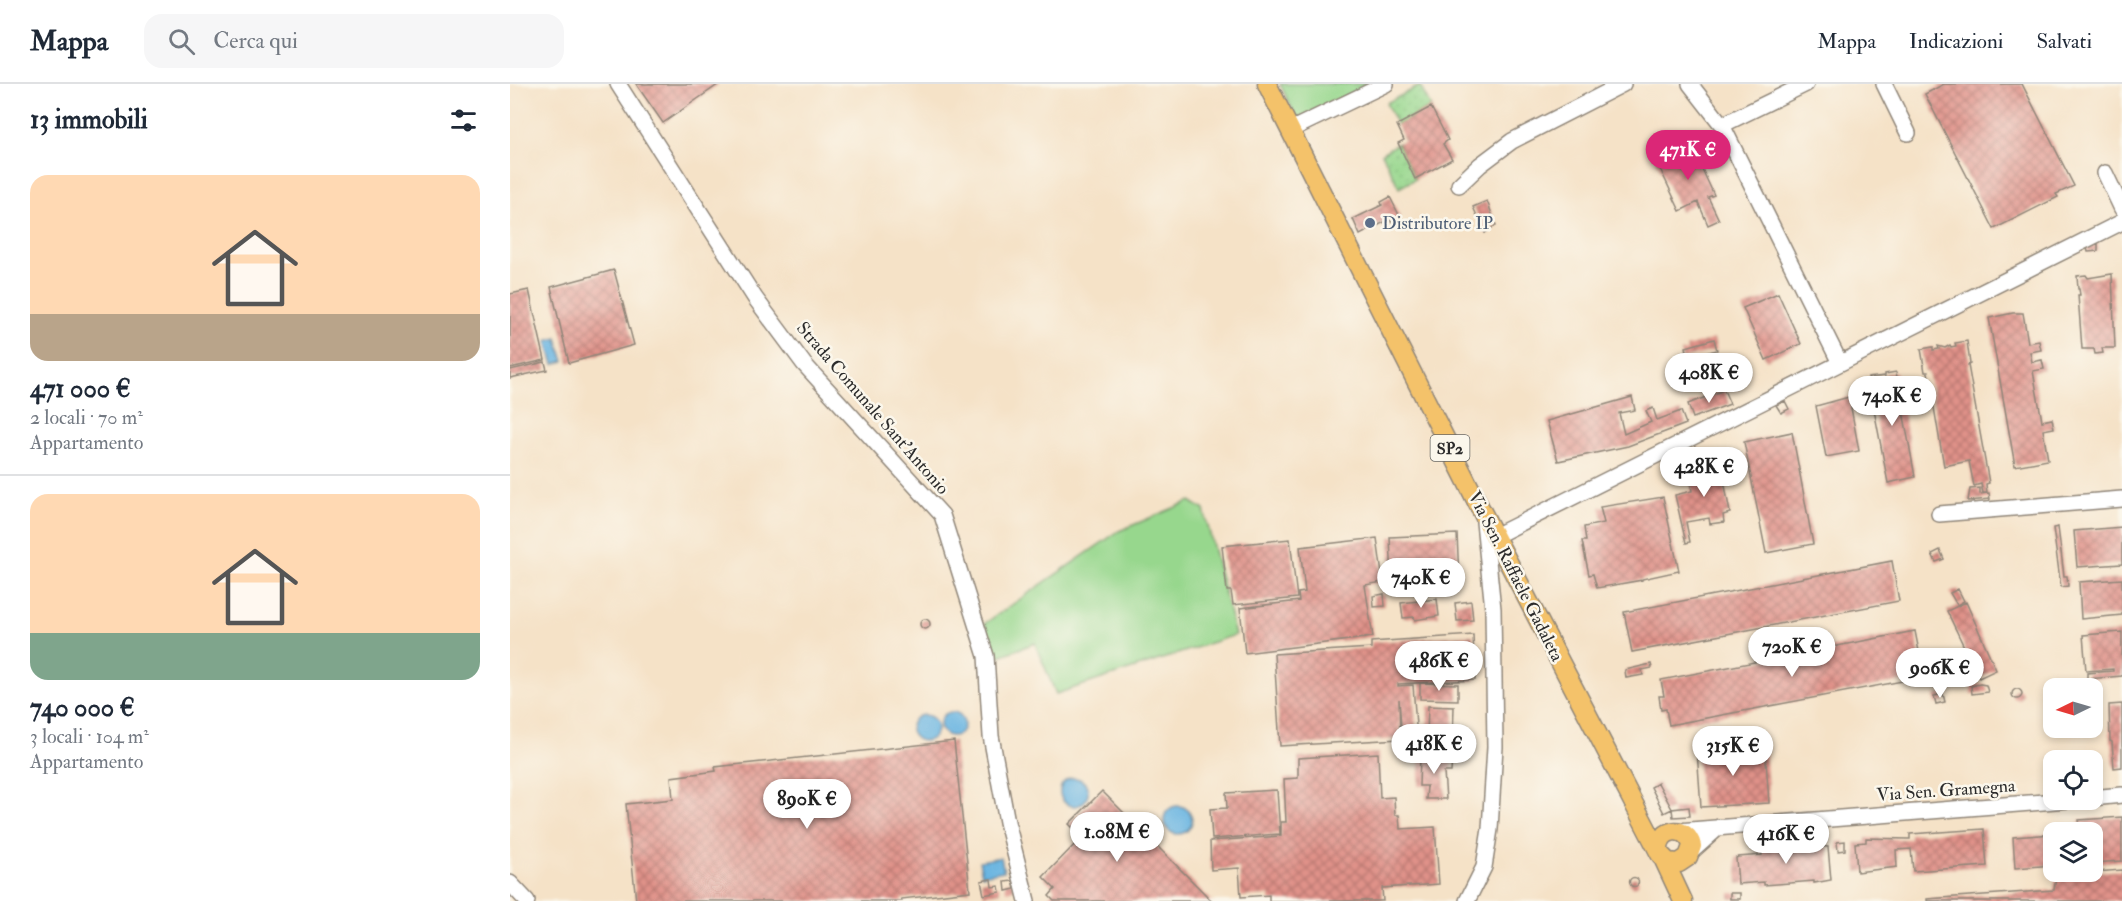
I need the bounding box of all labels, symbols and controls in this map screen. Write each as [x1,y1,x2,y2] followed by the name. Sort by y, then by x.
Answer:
[144,14,564,68] search box
[30,24,108,59] text: Mappa
[165,25,198,58] icon: search
[213,27,298,55] text: Cerca qui
[1817,28,1876,55] text: Mappa
[1909,28,2003,55] text: Indicazioni
[2036,28,2092,55] text: Salvati
[30,104,148,136] text: 13 immobili
[447,104,480,137] icon: filters
[1639,130,1737,181] pin: 471K €
[1660,137,1716,162] text: 471K €
[1382,212,1494,235] place label: Distributore IP
[201,214,309,322] icon: home
[1363,216,1377,230] marker: Distributore IP
[791,317,954,500] street label: Strada Comunale Sant'Antonio
[1660,353,1758,404] pin: 408K €
[1679,360,1739,385] text: 408K €
[30,373,131,405] text: 471 000 €
[1843,376,1941,427] pin: 740K €
[1862,383,1922,408] text: 740K €
[30,405,143,430] text: 2 locali · 70 m²
[30,430,143,455] text: Appartamento
[1430,435,1470,461] road number: SP2
[1655,447,1753,498] pin: 428K €
[1674,454,1734,479] text: 428K €
[1463,487,1569,666] street label: Via Sen. Raffaele Gadaleta
[201,533,309,641] icon: home
[1372,558,1470,609] pin: 740K €
[1391,565,1451,590] text: 740K €
[1743,627,1841,678] pin: 720K €
[1762,634,1822,659] text: 720K €
[1390,641,1488,692] pin: 486K €
[1409,648,1469,673] text: 486K €
[1891,648,1989,699] pin: 906K €
[1910,655,1970,680] text: 906K €
[2043,678,2103,738] north arrow
[2043,678,2103,882] map controls
[30,692,135,724] text: 740 000 €
[30,724,149,749] text: 3 locali · 104 m²
[1385,724,1483,775] pin: 418K €
[1684,726,1782,777] pin: 315K €
[1405,731,1463,756] text: 418K €
[1706,733,1760,758] text: 315K €
[30,749,143,774] text: Appartamento
[2043,750,2103,810] button: locate
[1876,774,2017,807] street label: Via Sen. Gramegna
[758,779,856,830] pin: 890K €
[777,786,837,811] text: 890K €
[1062,812,1172,863] pin: 1.08M €
[1737,814,1835,865] pin: 416K €
[1084,819,1150,844] text: 1.08M €
[1757,821,1815,846] text: 416K €
[2043,822,2103,882] button: layers

